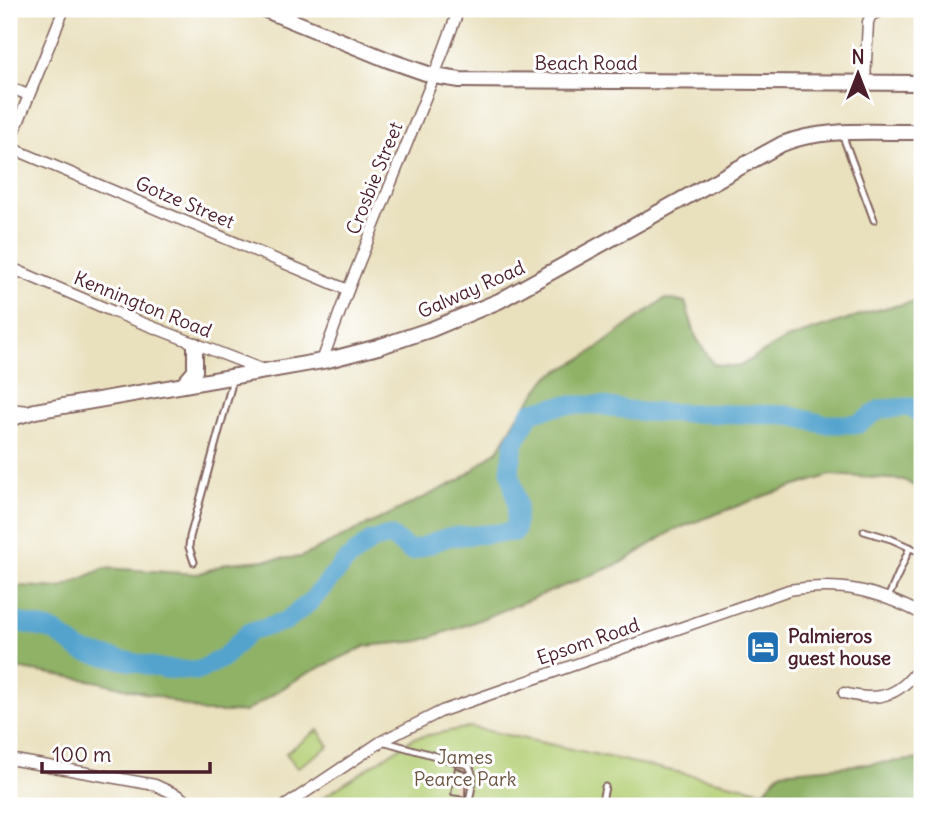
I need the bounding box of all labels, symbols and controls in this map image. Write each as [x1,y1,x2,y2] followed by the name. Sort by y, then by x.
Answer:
[822,38,892,108] north arrow
[851,45,865,69] text: N
[534,51,638,75] street label: Beach Road
[340,118,408,238] street label: Crosbie Street
[132,170,238,234] street label: Gotze Street
[414,255,528,323] street label: Galway Road
[71,265,215,343] street label: Kennington Road
[534,612,642,670] street label: Epsom Road
[788,624,891,670] place label: Palmieros guest house
[744,628,782,666] hotel icon: Palmieros guest house
[42,731,210,775] scale bar
[52,741,111,768] text: 100 m
[414,745,517,791] park label: James Pearce Park

